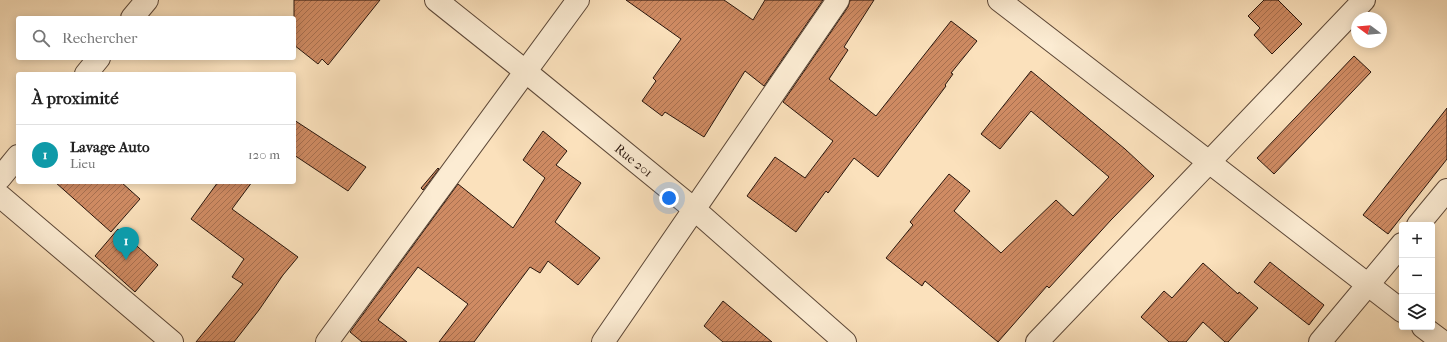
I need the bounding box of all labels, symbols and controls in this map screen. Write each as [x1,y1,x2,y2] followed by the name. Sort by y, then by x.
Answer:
[1351,12,1387,48] north arrow
[16,16,296,60] search box
[30,27,52,49] icon: search
[62,29,137,47] text: Rechercher
[32,88,119,108] text: À proximité
[70,138,150,156] text: Lavage Auto
[612,141,656,180] street label: Rue 201
[43,147,47,162] text: 1
[248,147,280,162] text: 120 m
[70,156,95,171] text: Lieu
[659,188,679,208] your location
[1399,222,1435,330] map controls
[1399,222,1435,258] button: +
[113,227,139,260] pin: 1
[1399,258,1435,294] button: −
[1399,294,1435,330] button: layers

